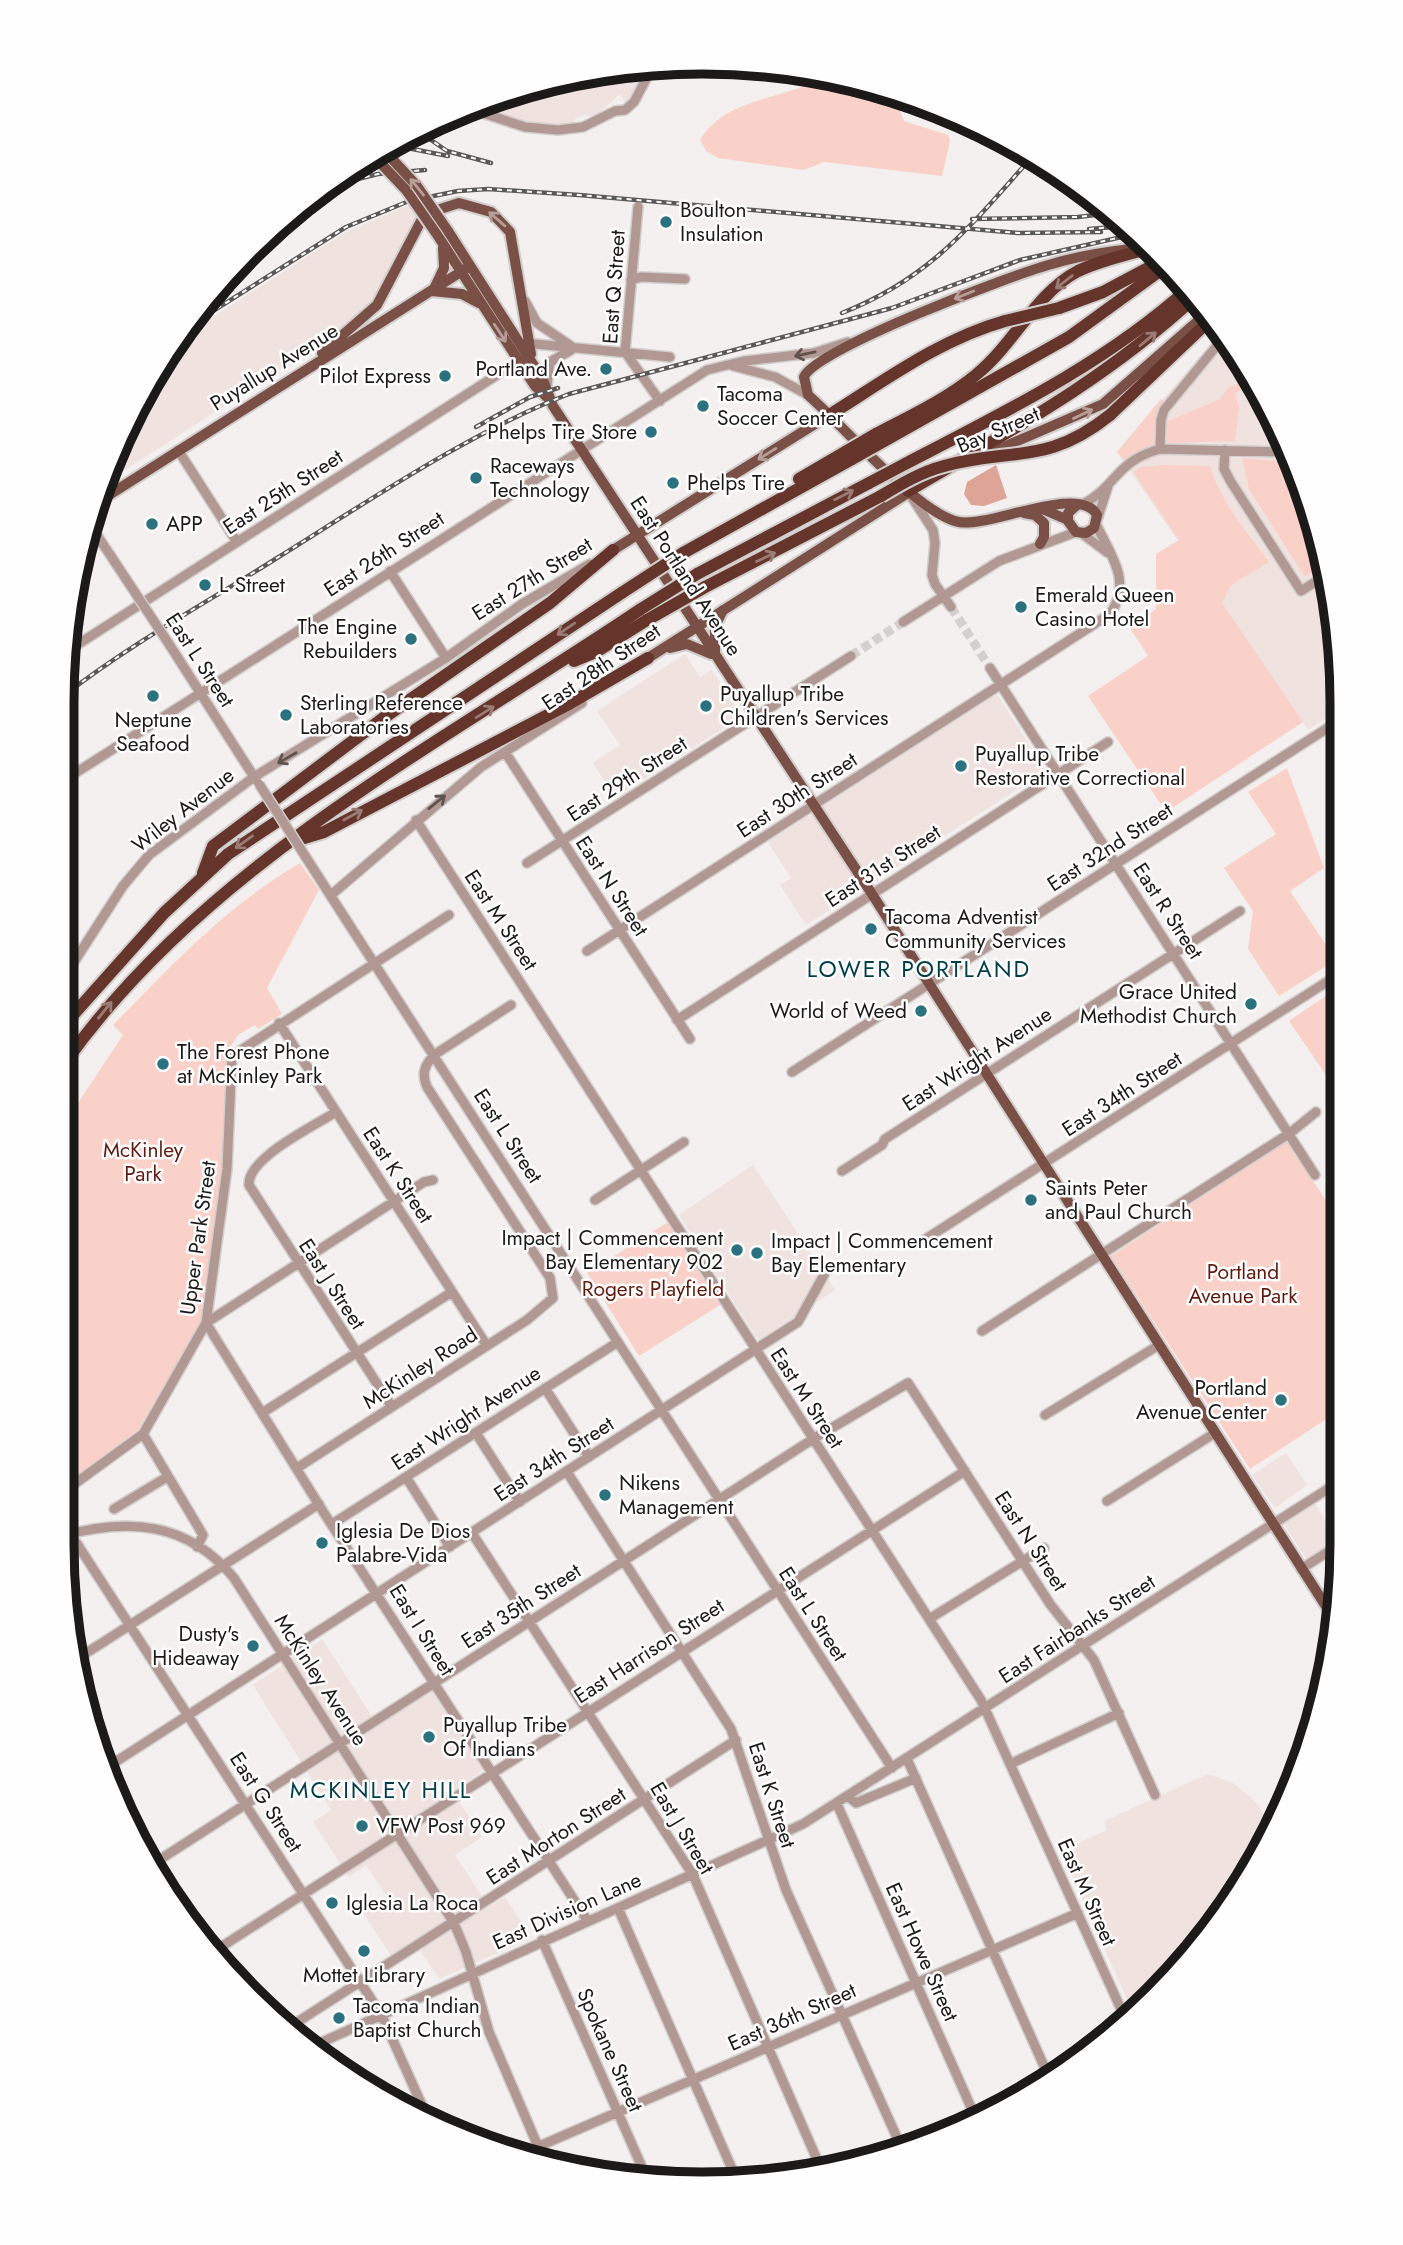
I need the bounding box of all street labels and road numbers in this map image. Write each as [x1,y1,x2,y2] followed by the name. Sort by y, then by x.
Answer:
[595,229,633,345] street label: East Q Street
[204,316,344,418] street label: Puyallup Avenue
[952,399,1044,461] street label: Bay Street
[217,442,349,542] street label: East 25th Street
[623,490,749,662] street label: East Portland Avenue
[318,504,450,604] street label: East 26th Street
[466,530,598,628] street label: East 27th Street
[158,607,242,713] street label: East L Street
[536,616,666,718] street label: East 28th Street
[561,729,693,829] street label: East 29th Street
[731,745,863,845] street label: East 30th Street
[125,760,241,860] street label: Wiley Avenue
[1041,795,1179,899] street label: East 32nd Street
[819,817,947,915] street label: East 31st Street
[568,830,656,942] street label: East N Street
[1126,857,1210,965] street label: East R Street
[457,864,545,976] street label: East M Street
[896,999,1058,1119] street label: East Wright Avenue
[1056,1044,1188,1144] street label: East 34th Street
[466,1083,550,1189] street label: East L Street
[356,1121,440,1229] street label: East K Street
[172,1159,224,1317] street label: Upper Park Street
[291,1233,373,1335] street label: East J Street
[357,1320,483,1416] street label: McKinley Road
[763,1342,851,1454] street label: East M Street
[385,1358,547,1478] street label: East Wright Avenue
[488,1409,620,1509] street label: East 34th Street
[987,1485,1075,1597] street label: East N Street
[455,1556,587,1656] street label: East 35th Street
[771,1561,855,1667] street label: East L Street
[993,1567,1161,1691] street label: East Fairbanks Street
[382,1578,462,1682] street label: East I Street
[568,1591,730,1711] street label: East Harrison Street
[267,1608,375,1752] street label: McKinley Avenue
[741,1738,803,1852] street label: East K Street
[222,1746,310,1858] street label: East G Street
[643,1776,721,1880] street label: East J Street
[480,1780,632,1892] street label: East Morton Street
[1050,1833,1124,1951] street label: East M Street
[488,1865,646,1957] street label: East Division Lane
[878,1878,966,2026] street label: East Howe Street
[723,1975,861,2059] street label: East 36th Street
[569,1983,651,2117] street label: Spokane Street

